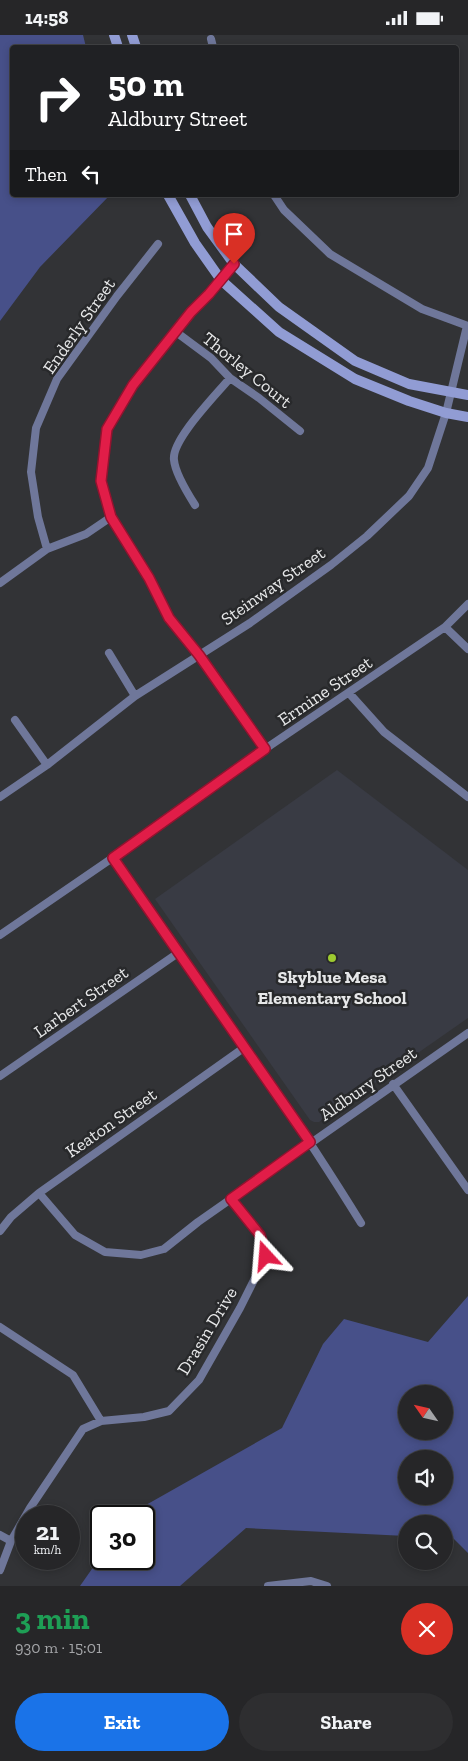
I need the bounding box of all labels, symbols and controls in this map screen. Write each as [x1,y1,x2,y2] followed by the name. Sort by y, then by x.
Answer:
[25,6,68,29] text: 14:58
[108,63,184,105] text: 50 m
[25,65,90,130] icon: right
[108,105,247,132] text: Aldbury Street
[77,160,105,188] icon: left
[25,163,67,186] text: Then
[213,213,255,264] pin
[220,220,248,248] icon: arrive
[38,274,120,378] street label: Enderly Street
[198,327,296,413] street label: Thorley Court
[217,542,330,630] street label: Steinway Street
[274,651,377,731] street label: Ermine Street
[326,952,338,964] marker: Skyblue Mesa Elementary School
[30,961,133,1043] street label: Larbert Street
[257,966,407,1009] place label: Skyblue Mesa Elementary School
[315,1042,421,1126] street label: Aldbury Street
[61,1083,161,1162] street label: Keaton Street
[239,1229,291,1281] position arrow
[172,1283,242,1379] street label: Drasin Drive
[398,1385,452,1440] north arrow
[398,1385,453,1570] map controls
[398,1450,453,1505] button: sound
[90,1505,155,1570] speed limit sign: 30
[398,1515,453,1570] button: search
[36,1516,59,1546] text: 21
[34,1543,61,1557] text: km/h
[15,1601,90,1637] text: 3 min
[401,1603,453,1655] button: close
[15,1638,102,1657] text: 930 m · 15:01
[15,1693,229,1751] button: Exit
[239,1693,453,1751] button: Share

